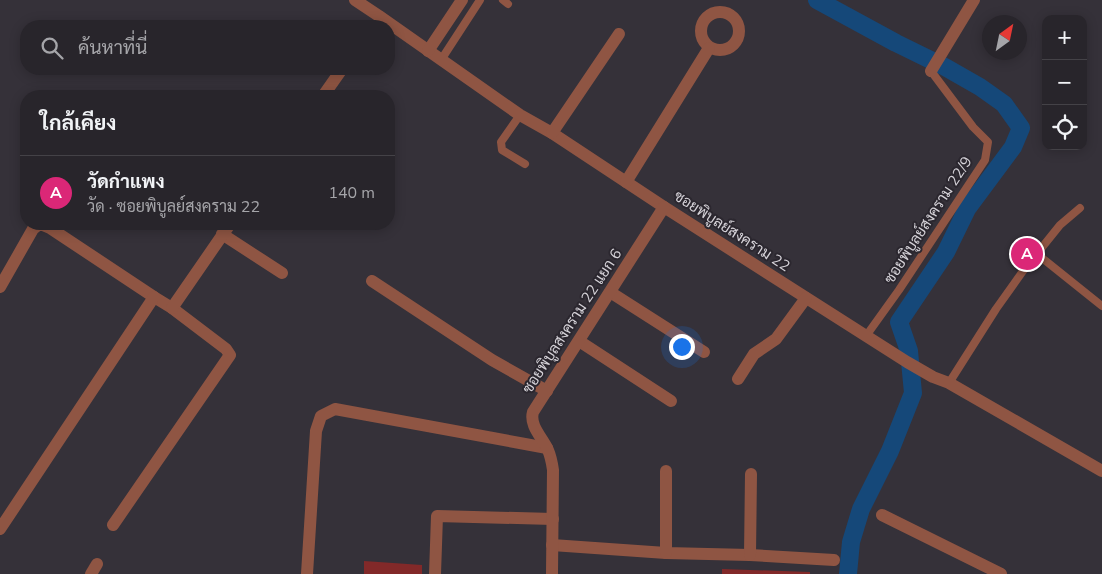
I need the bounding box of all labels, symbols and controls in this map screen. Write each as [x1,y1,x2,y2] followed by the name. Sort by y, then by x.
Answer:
[982,15,1027,60] north arrow
[1042,15,1087,150] map controls
[1042,15,1087,60] button: +
[20,20,395,75] search box
[38,34,66,62] icon: search
[78,35,147,61] text: ค้นหาที่นี่
[1042,60,1087,105] button: −
[1042,105,1087,150] button: locate
[40,109,116,137] text: ใกล้เคียง
[879,153,977,287] street label: ซอยพิบูลย์สงคราม 22/9
[87,169,165,195] text: วัดกำแพง
[50,182,62,204] text: A
[328,182,375,204] text: 140 m
[670,186,794,276] street label: ซอยพิบูลย์สงคราม 22
[87,196,260,218] text: วัด · ซอยพิบูลย์สงคราม 22
[1011,235,1043,273] pin: A
[518,245,626,397] street label: ซอยพิบูลสงคราม 22 แยก 6
[669,334,695,360] your location

